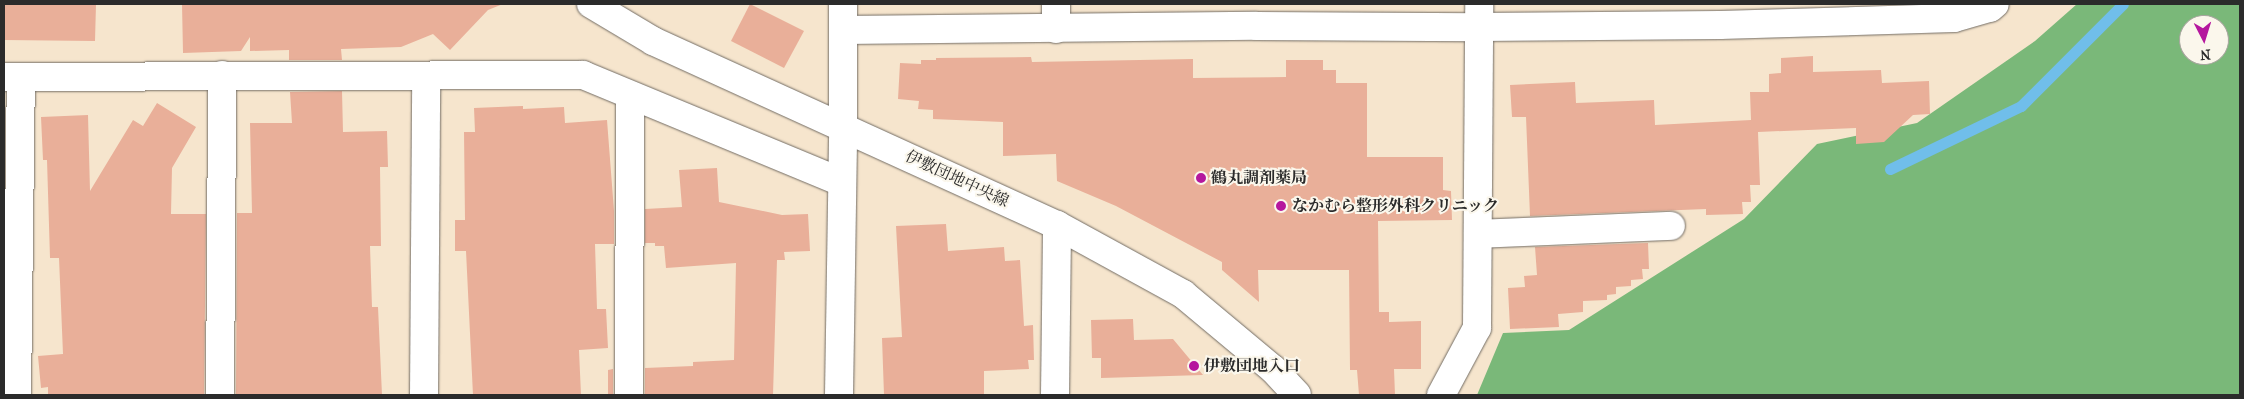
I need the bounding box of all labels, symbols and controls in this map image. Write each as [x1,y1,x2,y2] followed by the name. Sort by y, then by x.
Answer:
[2179,15,2229,65] north arrow
[2199,46,2211,63] text: N
[902,147,1012,211] street label: 伊敷団地中央線
[1211,168,1307,188] place label: 鶴丸調剤薬局
[1195,172,1207,184] marker: 鶴丸調剤薬局
[1292,196,1500,216] place label: なかむら整形外科クリニック
[1274,199,1288,213] marker: なかむら整形外科クリニック
[1204,356,1300,376] place label: 伊敷団地入口
[1188,360,1200,372] marker: 伊敷団地入口

